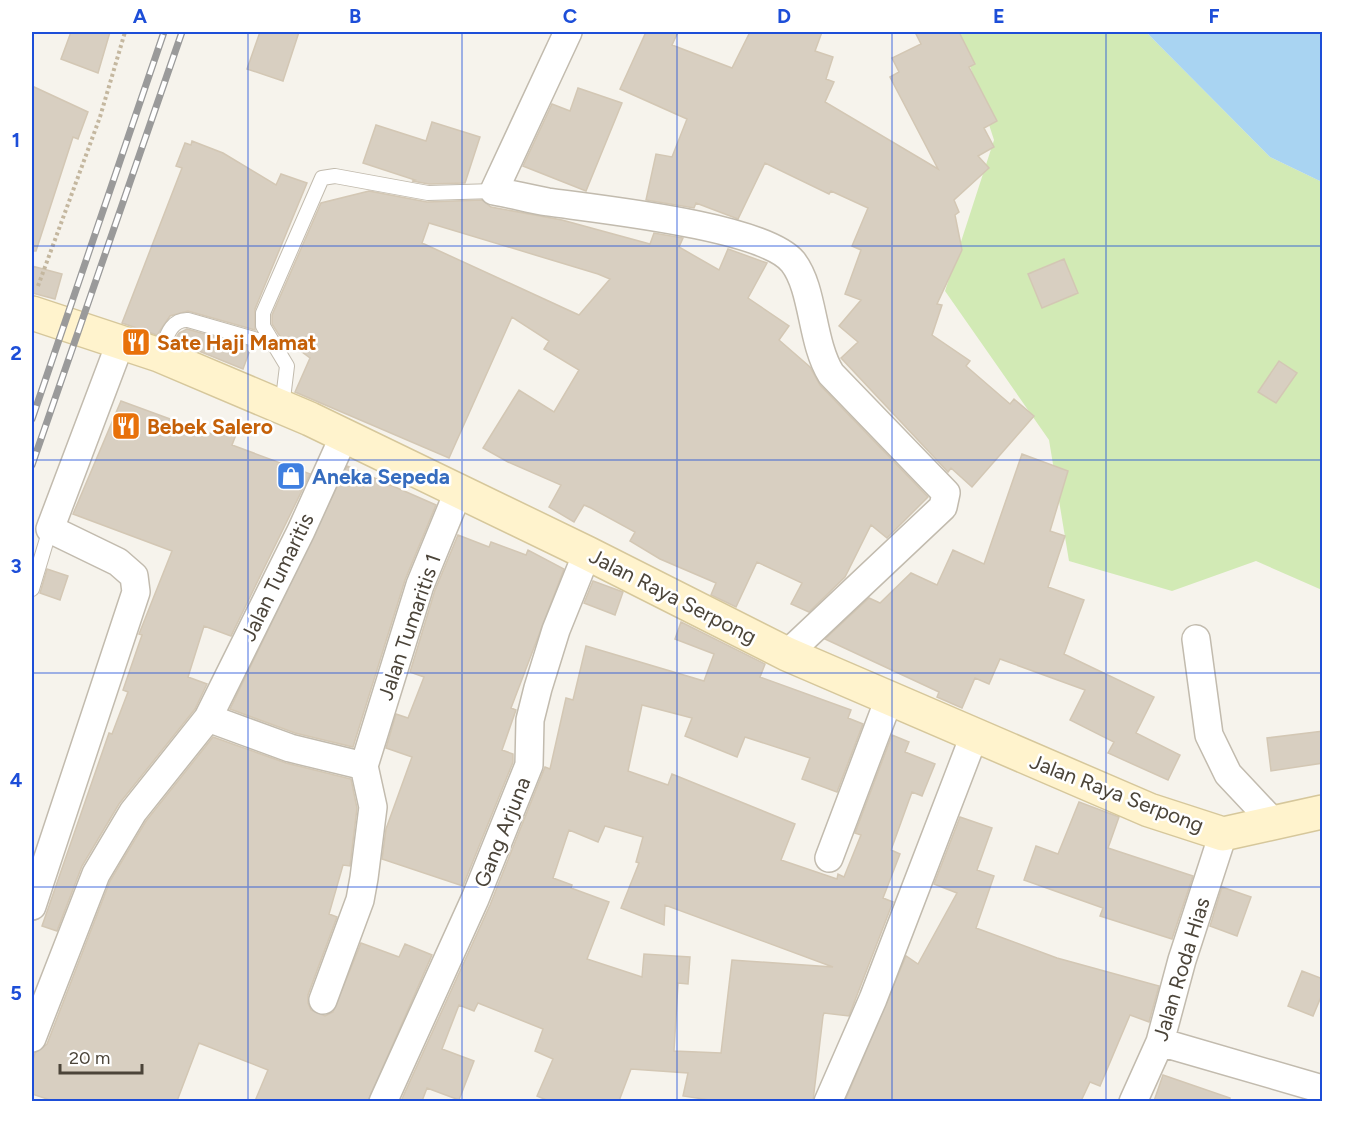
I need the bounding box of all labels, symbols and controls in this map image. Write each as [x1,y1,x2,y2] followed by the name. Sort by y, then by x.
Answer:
[133,4,148,28] text: A
[349,4,361,28] text: B
[563,4,577,28] text: C
[777,4,791,28] text: D
[993,4,1005,28] text: E
[1208,4,1220,28] text: F
[12,128,20,152] text: 1
[120,326,152,358] restaurant icon: Sate Haji Mamat
[157,330,317,355] place label: Sate Haji Mamat
[10,341,22,365] text: 2
[110,410,142,442] restaurant icon: Bebek Salero
[147,414,273,439] place label: Bebek Salero
[275,460,307,492] shop icon: Aneka Sepeda
[312,464,450,489] place label: Aneka Sepeda
[235,509,319,645] street label: Jalan Tumaritis
[585,543,761,649] street label: Jalan Raya Serpong
[372,551,446,703] street label: Jalan Tumaritis 1
[10,554,22,578] text: 3
[1027,748,1207,838] street label: Jalan Raya Serpong
[10,768,23,792] text: 4
[468,773,536,891] street label: Gang Arjuna
[1147,894,1215,1044] street label: Jalan Roda Hias
[10,981,22,1005] text: 5
[60,1037,142,1075] scale bar
[69,1047,110,1069] text: 20 m

